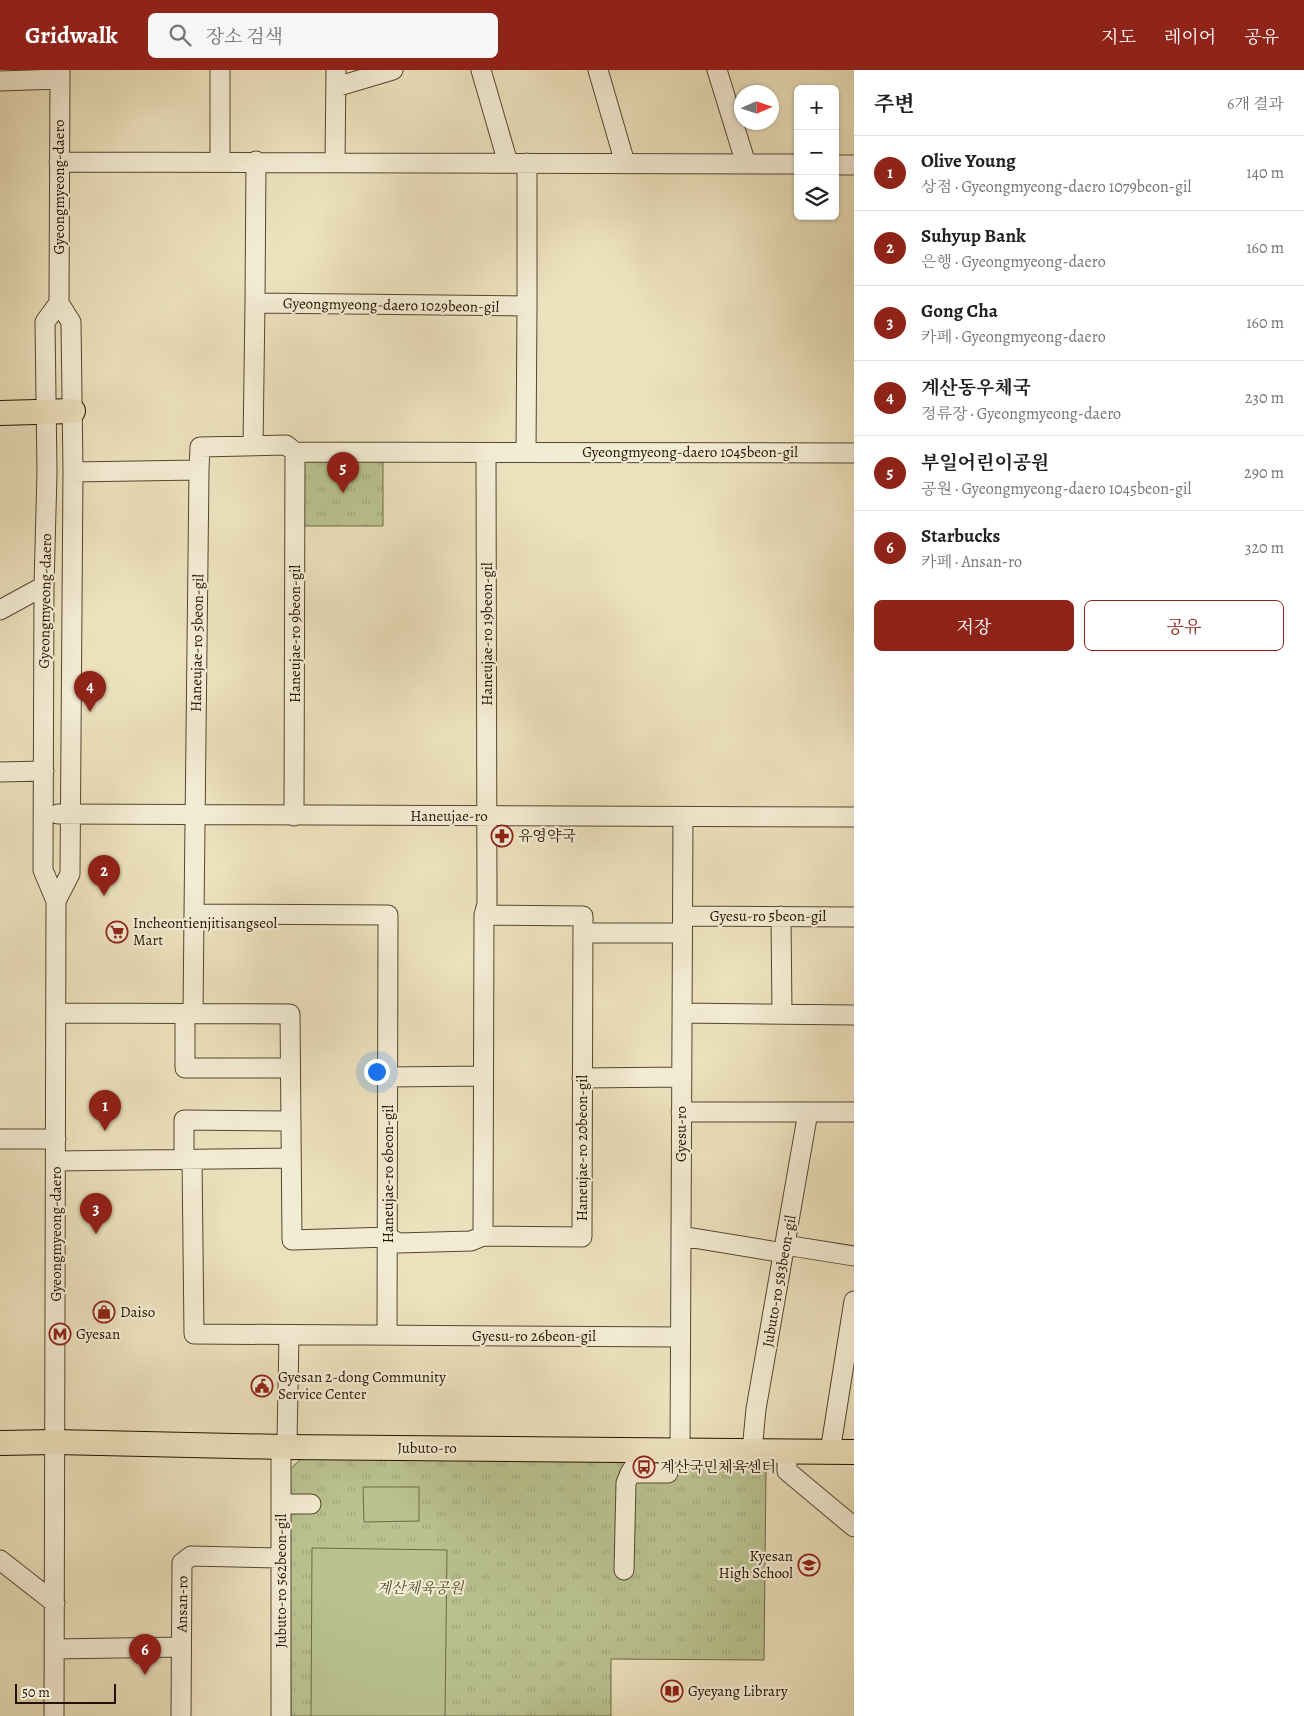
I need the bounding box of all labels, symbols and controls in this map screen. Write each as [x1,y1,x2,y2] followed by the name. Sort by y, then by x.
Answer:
[148,13,498,58] search box
[25,19,118,51] text: Gridwalk
[166,21,194,49] icon: search
[206,24,283,50] text: 장소 검색
[1101,25,1136,49] text: 지도
[1164,25,1216,49] text: 레이어
[1244,25,1279,49] text: 공유
[734,85,779,130] north arrow
[794,85,839,220] map controls
[794,85,839,130] button: +
[874,90,915,118] text: 주변
[1227,93,1284,115] text: 6개 결과
[49,119,69,255] street label: Gyeongmyeong-daero
[794,130,839,175] button: −
[921,148,1016,174] text: Olive Young
[887,162,893,184] text: 1
[1246,162,1284,184] text: 140 m
[794,175,839,220] button: layers
[921,176,1191,198] text: 상점 · Gyeongmyeong-daero 1079beon-gil
[921,223,1026,249] text: Suhyup Bank
[886,237,894,259] text: 2
[1246,237,1284,259] text: 160 m
[921,251,1106,273] text: 은행 · Gyeongmyeong-daero
[283,293,500,317] street label: Gyeongmyeong-daero 1029beon-gil
[921,298,998,324] text: Gong Cha
[887,312,893,334] text: 3
[1246,312,1284,334] text: 160 m
[921,326,1106,348] text: 카페 · Gyeongmyeong-daero
[921,375,1031,401] text: 계산동우체국
[886,387,894,409] text: 4
[1245,387,1284,409] text: 230 m
[921,403,1121,425] text: 정류장 · Gyeongmyeong-daero
[582,442,798,462] street label: Gyeongmyeong-daero 1045beon-gil
[921,450,1049,476] text: 부일어린이공원
[327,452,359,493] pin: 5
[887,462,893,484] text: 5
[1244,462,1284,484] text: 290 m
[921,478,1191,500] text: 공원 · Gyeongmyeong-daero 1045beon-gil
[921,523,1000,549] text: Starbucks
[34,533,56,669] street label: Gyeongmyeong-daero
[886,537,894,559] text: 6
[1245,537,1284,559] text: 320 m
[921,551,1022,573] text: 카페 · Ansan-ro
[477,562,497,706] street label: Haneujae-ro 19beon-gil
[285,565,305,703] street label: Haneujae-ro 9beon-gil
[186,574,208,712] street label: Haneujae-ro 5beon-gil
[874,600,1074,651] button: 저장
[1084,600,1284,651] button: 공유
[74,671,106,712] pin: 4
[410,806,488,826] street label: Haneujae-ro
[490,824,514,848] pharmacy icon: 유영약국
[518,826,576,846] place label: 유영약국
[88,855,120,896] pin: 2
[710,906,827,926] street label: Gyesu-ro 5beon-gil
[133,913,278,950] place label: Incheontienjitisangseol Mart
[105,920,129,944] supermarket icon: Incheontienjitisangseol Mart
[364,1059,390,1085] your location
[572,1074,592,1221] street label: Haneujae-ro 20beon-gil
[89,1090,121,1131] pin: 1
[378,1105,398,1243] street label: Haneujae-ro 6beon-gil
[671,1106,691,1162] street label: Gyesu-ro
[46,1166,66,1302] street label: Gyeongmyeong-daero
[80,1193,112,1234] pin: 3
[758,1213,801,1349] street label: Jubuto-ro 583beon-gil
[92,1300,116,1324] shop icon: Daiso
[120,1302,155,1322] place label: Daiso
[48,1322,72,1346] metro station icon: Gyesan
[76,1324,120,1344] place label: Gyesan
[472,1326,596,1346] street label: Gyesu-ro 26beon-gil
[278,1367,446,1404] place label: Gyesan 2-dong Community Service Center
[250,1374,274,1398] public building icon: Gyesan 2-dong Community Service Center
[397,1438,457,1458] street label: Jubuto-ro
[632,1455,656,1479] bus stop icon: 계산국민체육센터
[660,1457,776,1477] place label: 계산국민체육센터
[271,1514,291,1648] street label: Jubuto-ro 562beon-gil
[718,1546,793,1583] place label: Kyesan High School
[797,1553,821,1577] school or university icon: Kyesan High School
[171,1575,192,1634] street label: Ansan-ro
[377,1578,465,1598] park label: 계산체육공원
[129,1634,161,1675] pin: 6
[660,1679,684,1703] library icon: Gyeyang Library
[15,1681,116,1704] scale bar
[688,1681,788,1701] place label: Gyeyang Library
[22,1683,50,1702] text: 50 m

